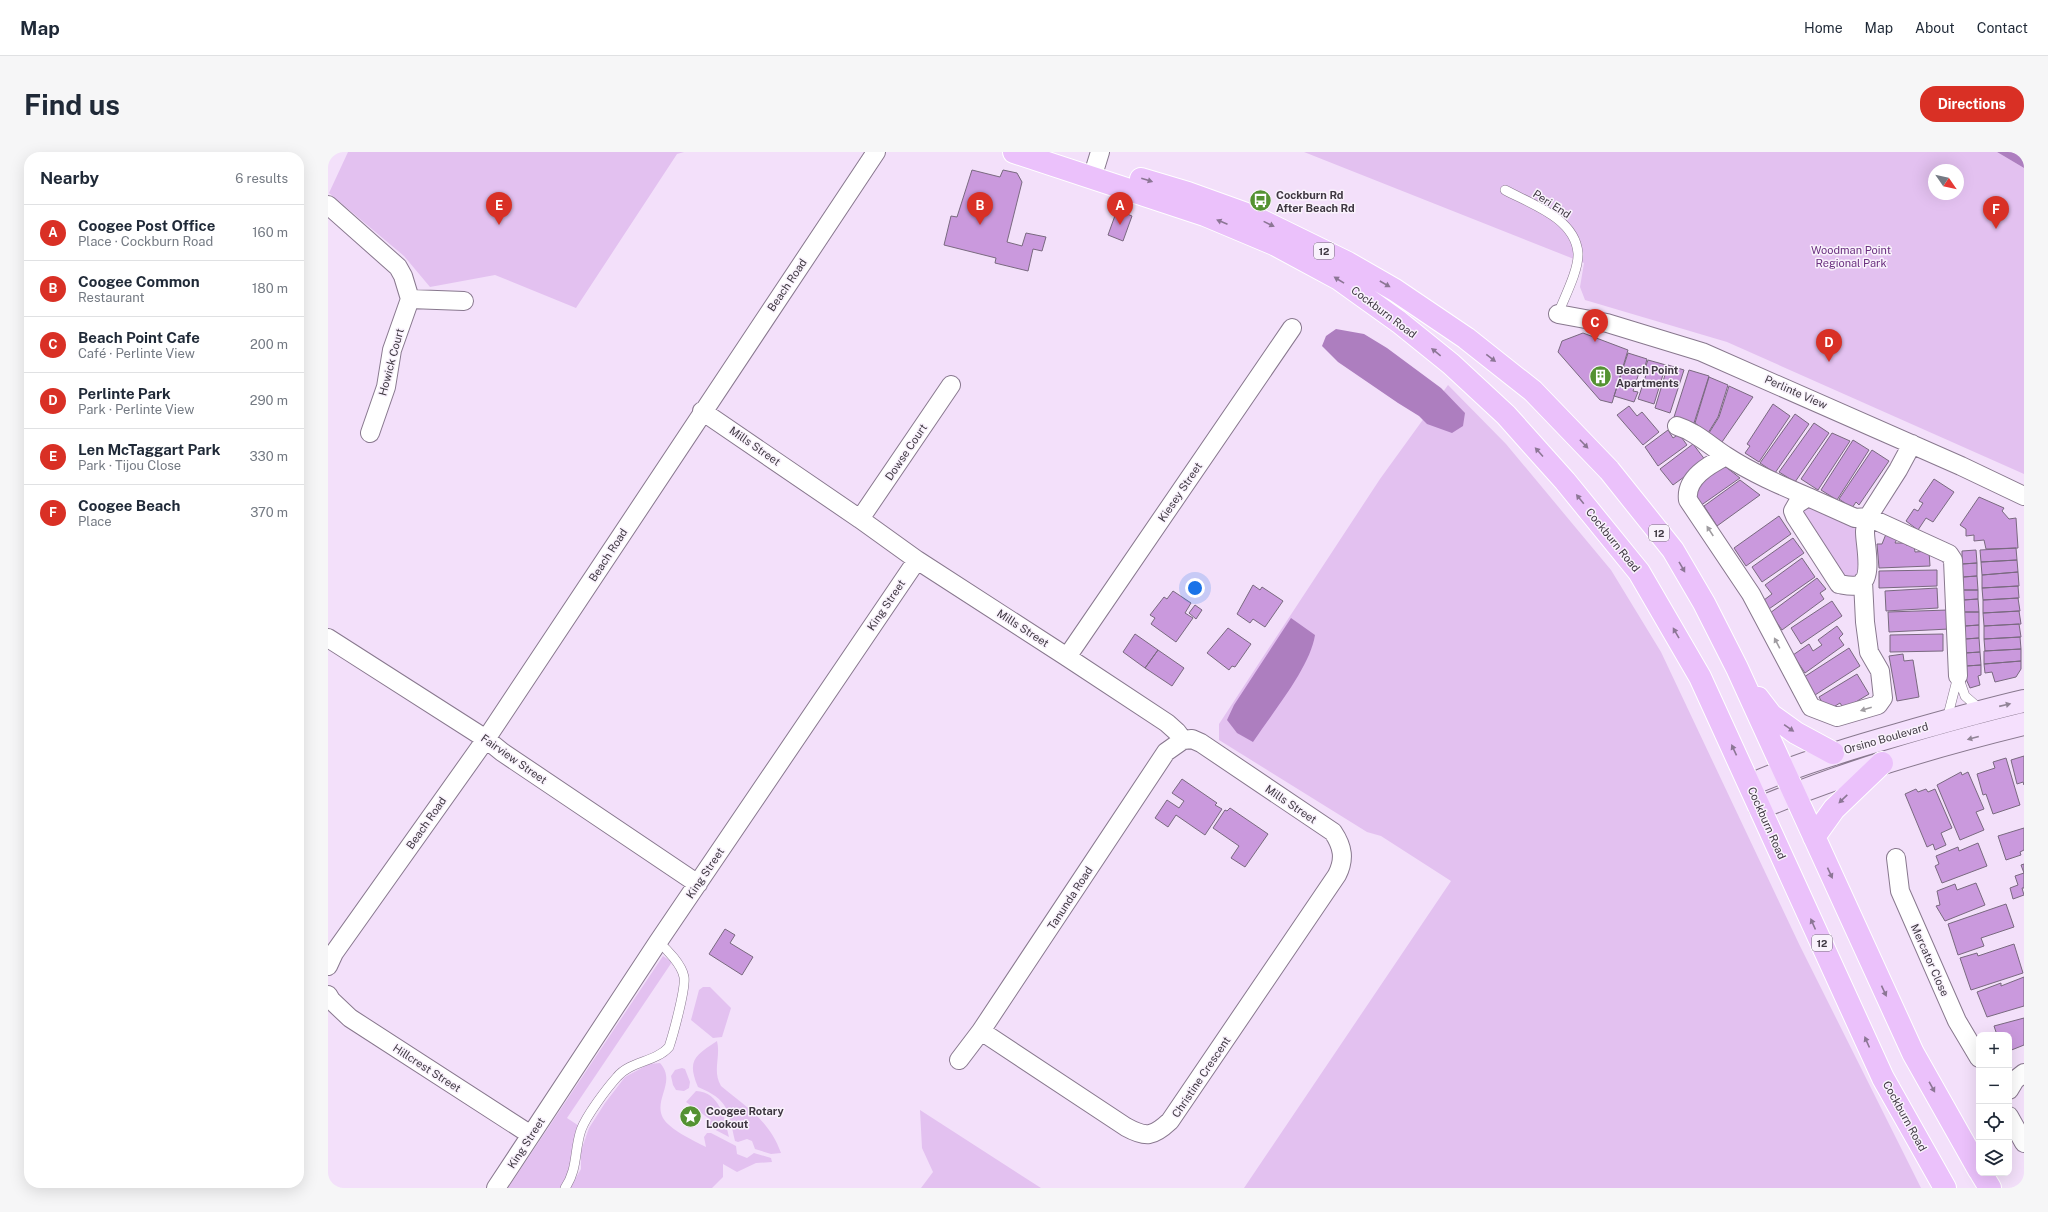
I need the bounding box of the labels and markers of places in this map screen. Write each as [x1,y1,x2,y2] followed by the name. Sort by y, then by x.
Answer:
[1248,188,1274,214] bus stop icon: Cockburn Rd After Beach Rd
[1276,189,1355,214] place label: Cockburn Rd After Beach Rd
[486,192,512,225] pin: E
[967,192,993,225] pin: B
[1107,192,1133,225] pin: A
[1983,196,2009,229] pin: F
[1582,309,1608,342] pin: C
[1816,329,1842,362] pin: D
[1587,363,1613,389] building icon: Beach Point Apartments
[1616,364,1679,389] place label: Beach Point Apartments
[678,1104,704,1130] place icon: Coogee Rotary Lookout
[706,1105,784,1130] place label: Coogee Rotary Lookout

